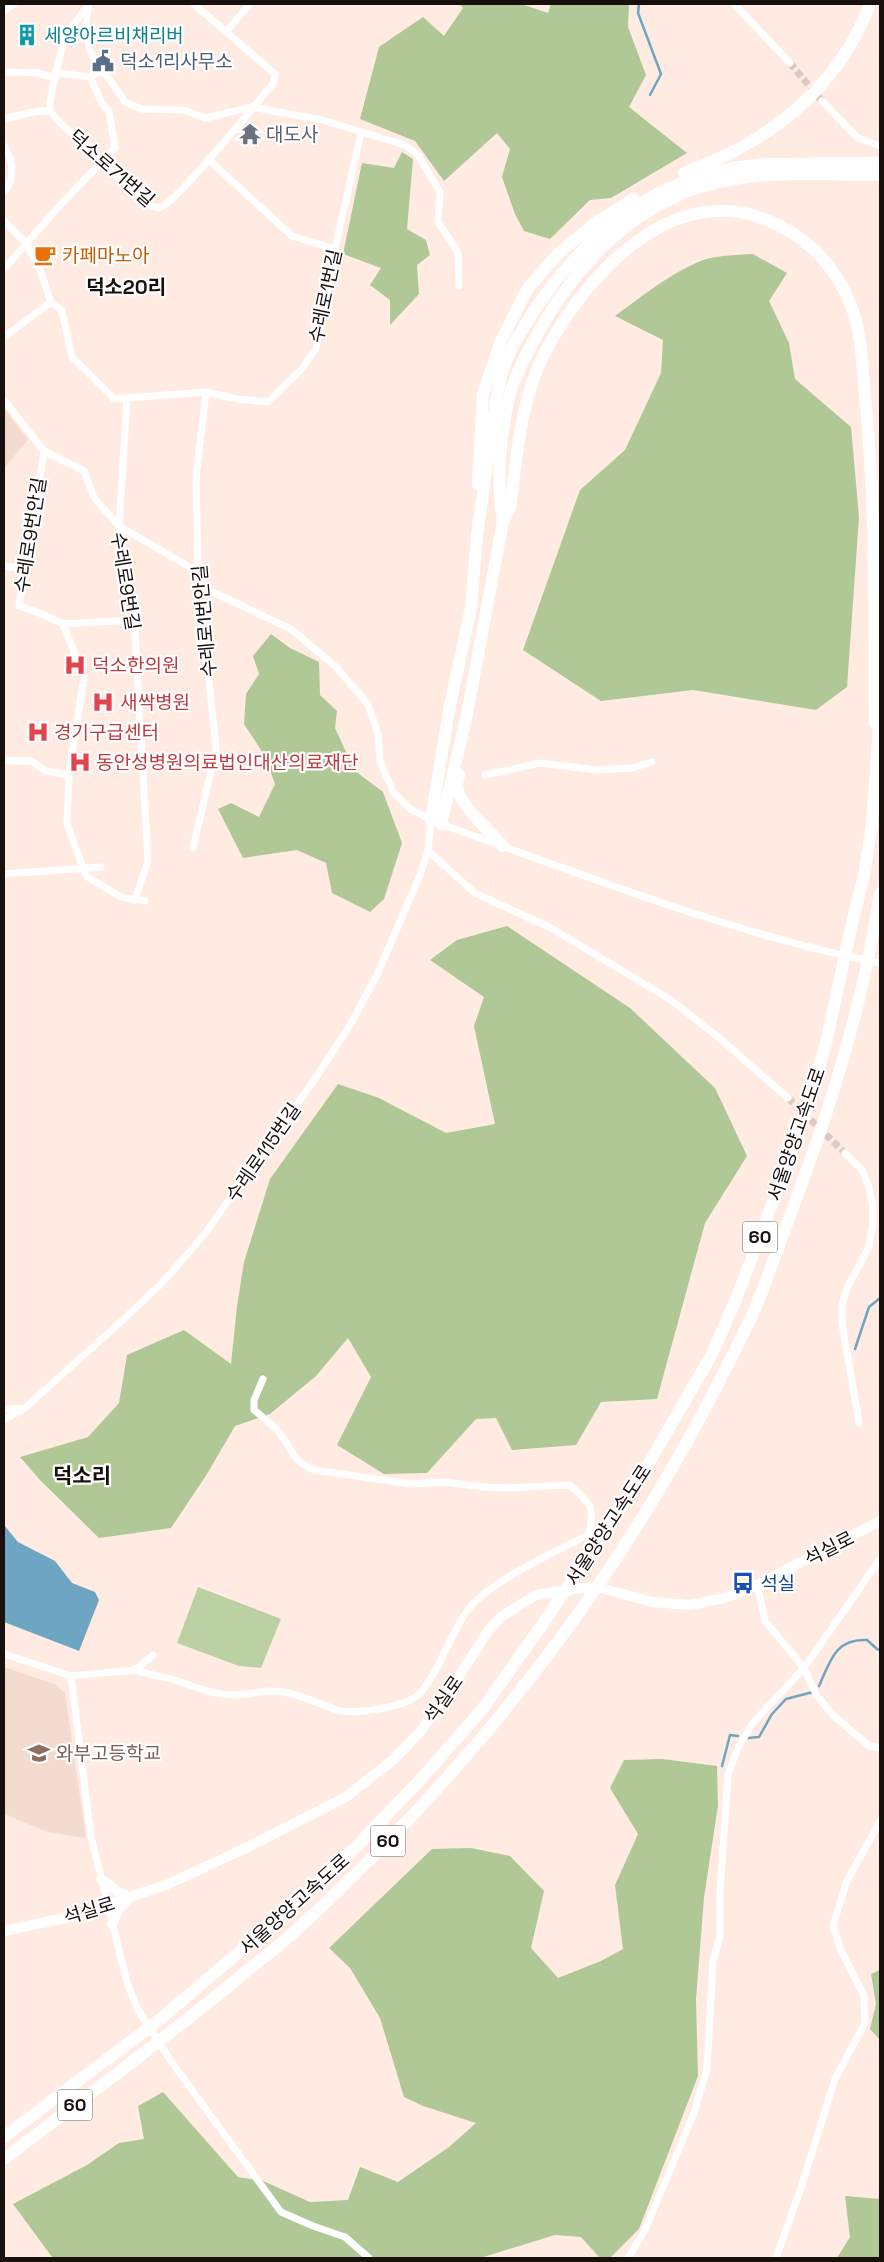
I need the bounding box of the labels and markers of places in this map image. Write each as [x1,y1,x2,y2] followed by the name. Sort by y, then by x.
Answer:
[14,22,40,48] building icon: 세양아르비채리버
[44,23,184,48] place label: 세양아르비채리버
[90,48,116,74] public building icon: 덕소1리사무소
[120,49,233,74] place label: 덕소1리사무소
[237,121,263,147] temple icon: 대도사
[266,122,318,147] place label: 대도사
[32,242,58,268] cafe icon: 카페마노아
[62,243,149,268] place label: 카페마노아
[62,652,88,678] hospital icon: 덕소한의원
[92,653,179,678] place label: 덕소한의원
[90,689,116,715] hospital icon: 새싹병원
[120,690,190,715] place label: 새싹병원
[25,719,51,745] hospital icon: 경기구급센터
[54,720,159,745] place label: 경기구급센터
[67,749,93,775] hospital icon: 동안성병원의료법인대산의료재단
[96,750,359,775] place label: 동안성병원의료법인대산의료재단
[730,1570,756,1596] bus stop icon: 석실
[760,1571,795,1596] place label: 석실
[26,1740,52,1766] school or university icon: 와부고등학교
[56,1741,161,1766] place label: 와부고등학교

